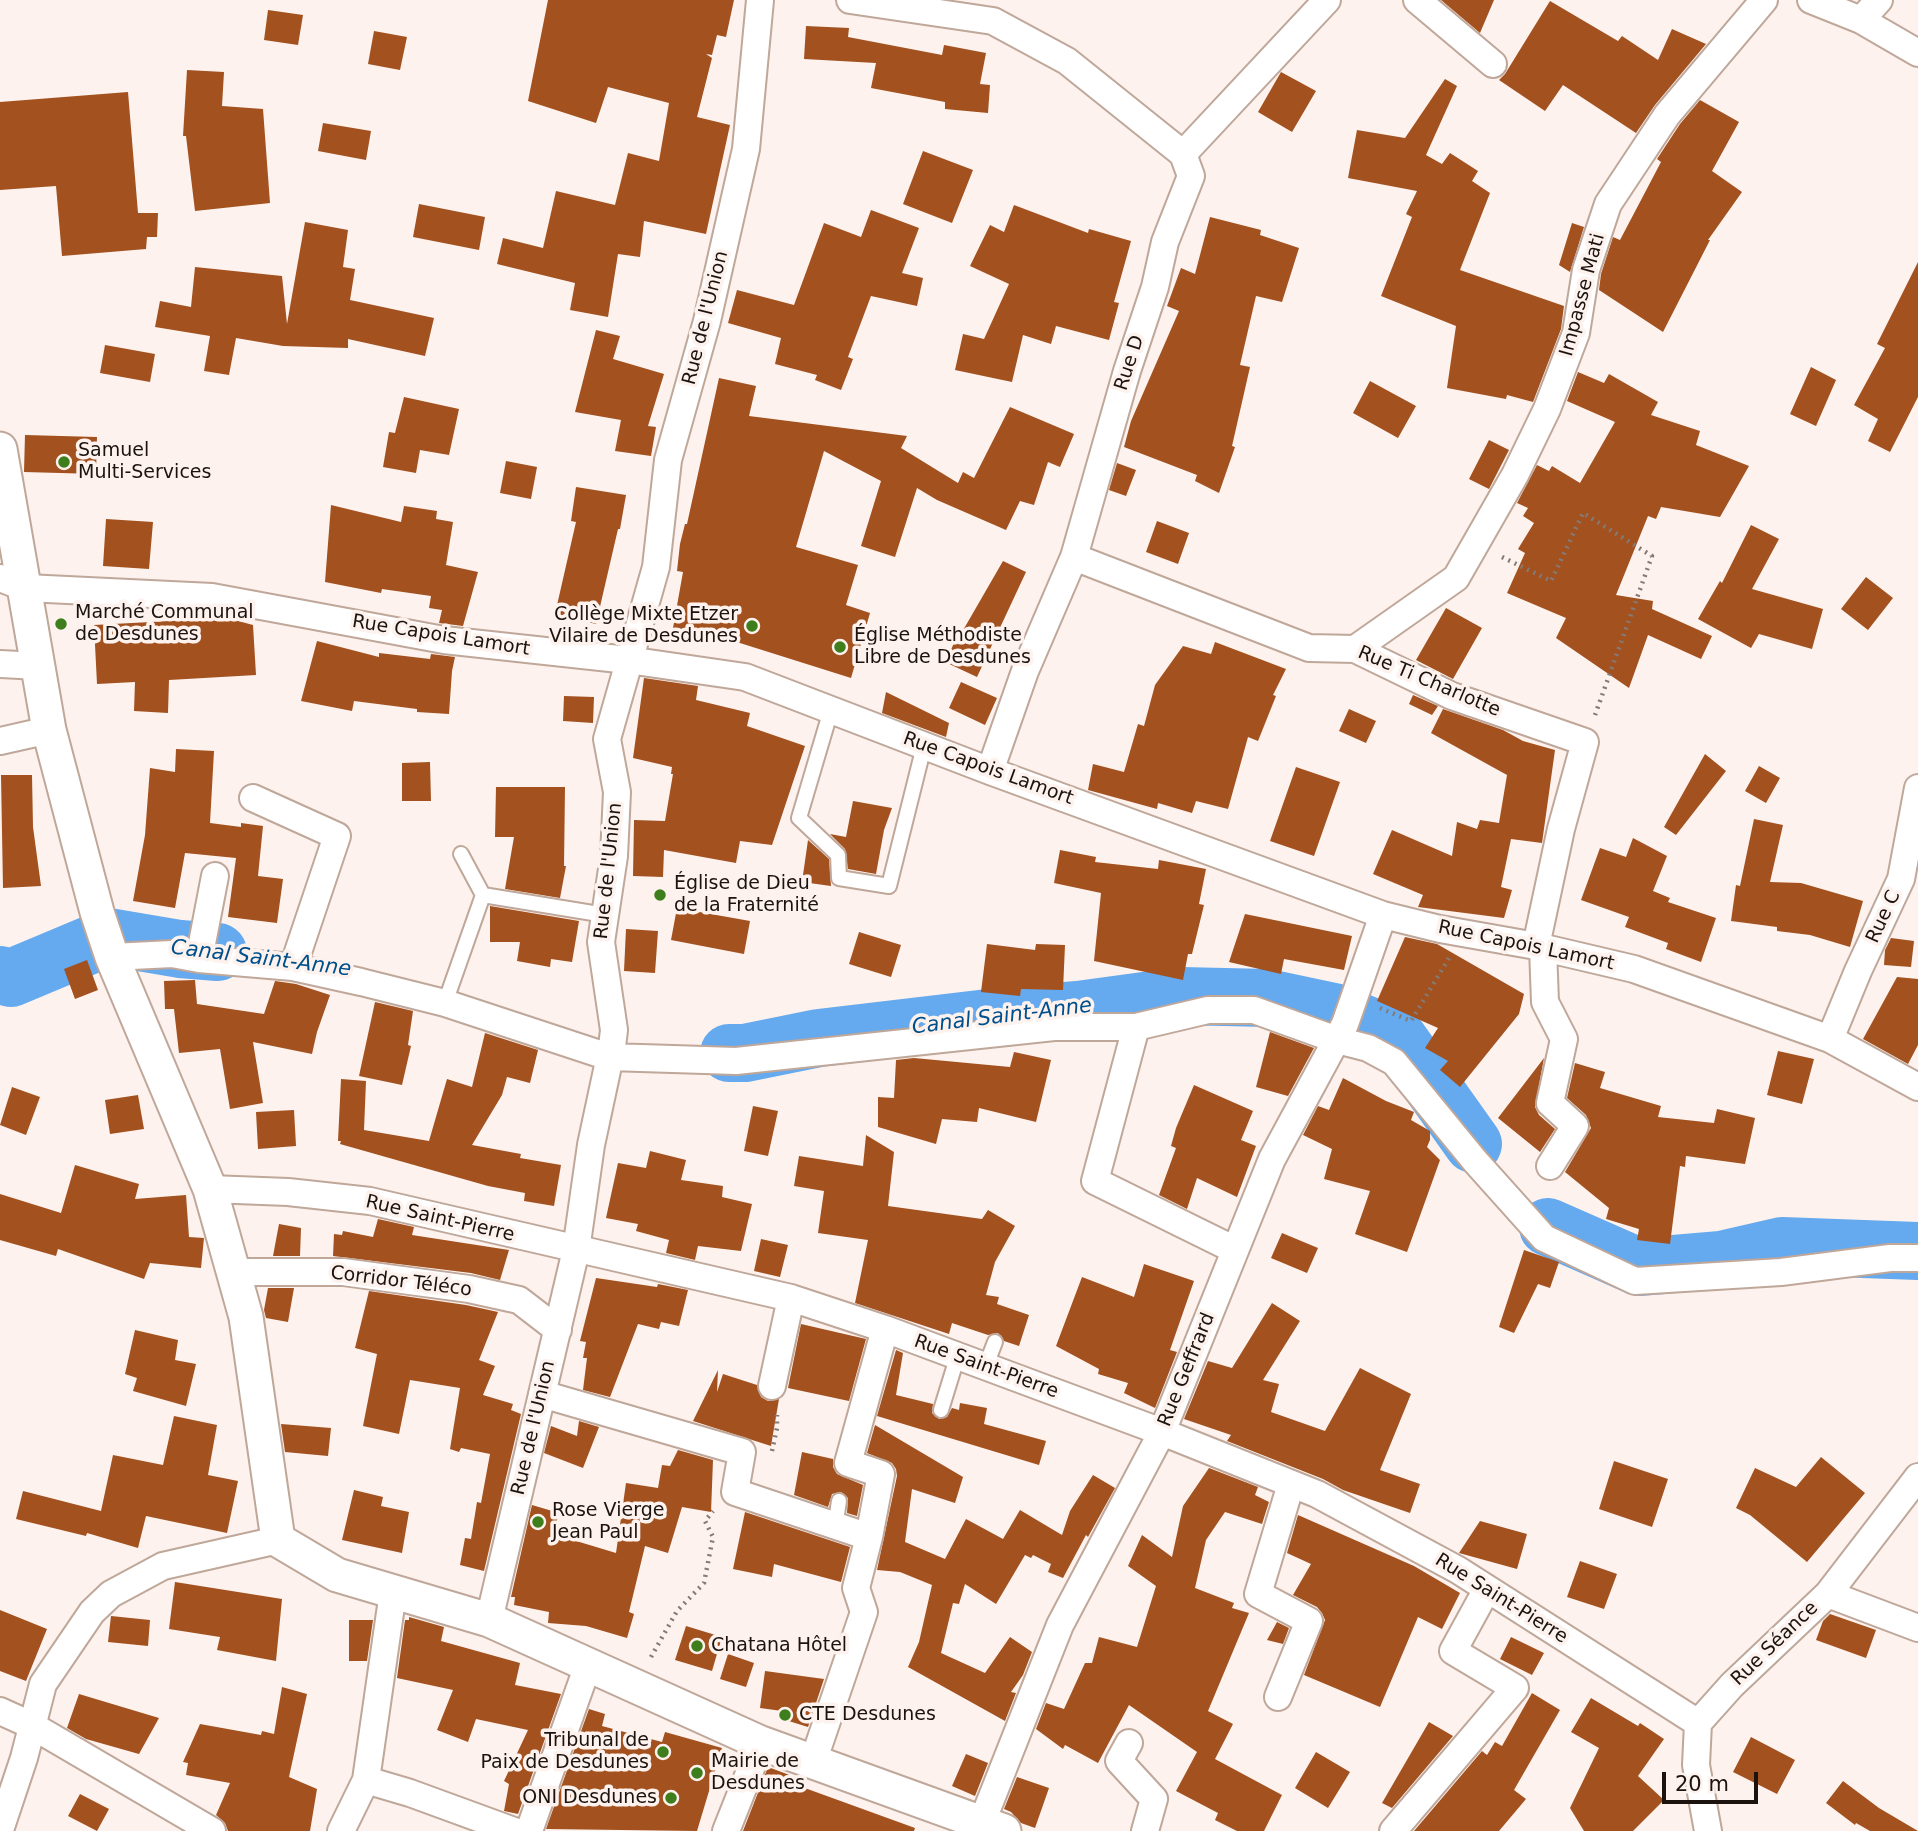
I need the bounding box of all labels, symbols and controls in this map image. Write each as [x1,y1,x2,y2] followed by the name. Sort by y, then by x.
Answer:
[1556,231,1610,359] street label: Impasse Mati
[678,249,734,387] street label: Rue de l'Union
[1110,332,1150,394] street label: Rue D
[78,440,211,484] place label: Samuel Multi-Services
[56,454,72,470] marker: Samuel Multi-Services
[75,602,254,646] place label: Marché Communal de Desdunes
[549,604,738,648] place label: Collège Mixte Etzer Vilaire de Desdunes
[351,611,531,661] street label: Rue Capois Lamort
[53,616,69,632] marker: Marché Communal de Desdunes
[744,618,760,634] marker: Collège Mixte Etzer Vilaire de Desdunes
[854,625,1031,669] place label: Église Méthodiste Libre de Desdunes
[832,639,848,655] marker: Église Méthodiste Libre de Desdunes
[1354,642,1504,722] street label: Rue Ti Charlotte
[900,728,1076,810] street label: Rue Capois Lamort
[590,802,628,940] street label: Rue de l'Union
[674,873,819,917] place label: Église de Dieu de la Fraternité
[652,887,668,903] marker: Église de Dieu de la Fraternité
[1862,887,1906,947] street label: Rue C
[1436,916,1616,976] street label: Rue Capois Lamort
[170,935,352,983] water label: Canal Saint-Anne
[911,993,1093,1041] water label: Canal Saint-Anne
[363,1191,517,1247] street label: Rue Saint-Pierre
[329,1262,473,1302] street label: Corridor Téléco
[1154,1310,1220,1430] street label: Rue Geffrard
[911,1330,1061,1404] street label: Rue Saint-Pierre
[507,1359,561,1497] street label: Rue de l'Union
[552,1500,664,1544] place label: Rose Vierge Jean Paul
[530,1514,546,1530] marker: Rose Vierge Jean Paul
[1430,1549,1572,1649] street label: Rue Saint-Pierre
[1727,1597,1823,1691] street label: Rue Séance
[711,1635,847,1657] place label: Chatana Hôtel
[689,1638,705,1654] marker: Chatana Hôtel
[799,1704,936,1726] place label: CTE Desdunes
[777,1707,793,1723] marker: CTE Desdunes
[480,1730,649,1774] place label: Tribunal de Paix de Desdunes
[655,1744,671,1760] marker: Tribunal de Paix de Desdunes
[711,1751,805,1795] place label: Mairie de Desdunes
[1666,1758,1762,1802] scale bar
[689,1765,705,1781] marker: Mairie de Desdunes
[1675,1772,1729,1796] text: 20 m
[522,1787,657,1809] place label: ONI Desdunes
[663,1790,679,1806] marker: ONI Desdunes

